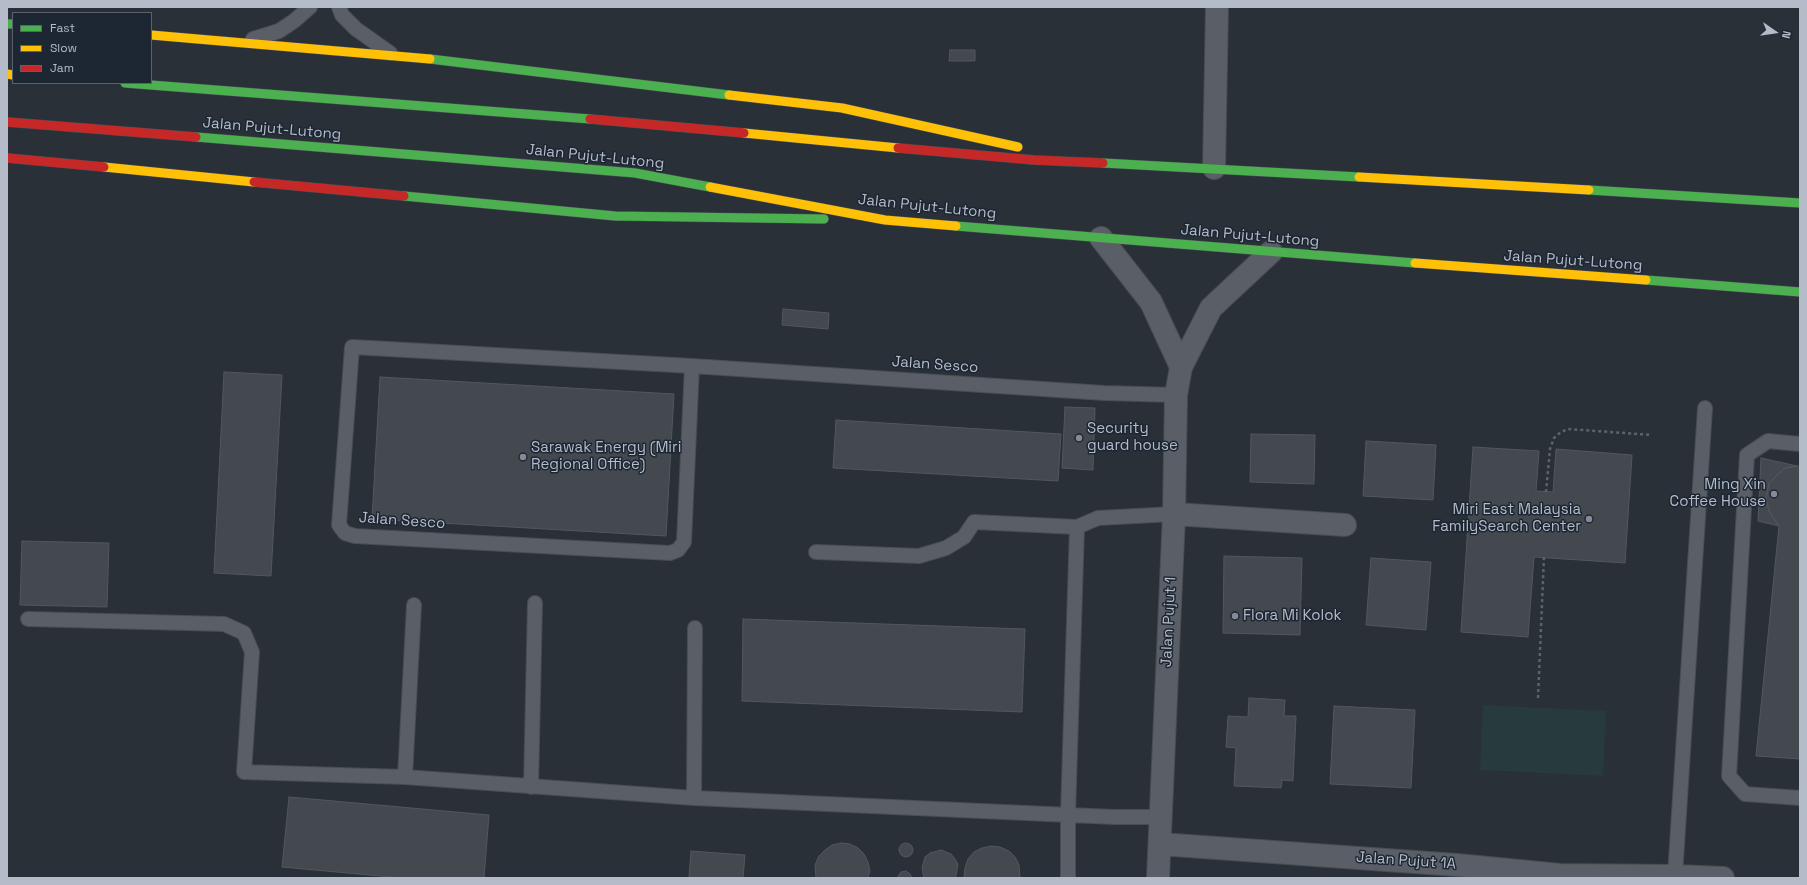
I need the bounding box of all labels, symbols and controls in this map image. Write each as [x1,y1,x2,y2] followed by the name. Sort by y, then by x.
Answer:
[12,12,152,84] legend
[1755,12,1795,52] north arrow
[50,20,75,36] text: Fast
[1779,30,1794,40] text: N
[50,40,77,56] text: Slow
[50,60,74,76] text: Jam
[202,114,342,144] street label: Jalan Pujut-Lutong
[525,141,665,173] street label: Jalan Pujut-Lutong
[857,191,997,223] street label: Jalan Pujut-Lutong
[1180,221,1320,251] street label: Jalan Pujut-Lutong
[1503,247,1643,275] street label: Jalan Pujut-Lutong
[891,353,979,377] street label: Jalan Sesco
[1087,420,1178,455] place label: Security guard house
[1074,433,1084,443] marker: Security guard house
[531,439,681,474] place label: Sarawak Energy (Miri Regional Office)
[518,452,528,462] marker: Sarawak Energy (Miri Regional Office)
[1670,476,1766,511] place label: Ming Xin Coffee House
[1769,489,1779,499] marker: Ming Xin Coffee House
[1432,501,1581,536] place label: Miri East Malaysia FamilySearch Center
[358,509,446,533] street label: Jalan Sesco
[1584,514,1594,524] marker: Miri East Malaysia FamilySearch Center
[1158,576,1180,668] street label: Jalan Pujut 1
[1243,607,1342,625] place label: Flora Mi Kolok
[1230,611,1240,621] marker: Flora Mi Kolok
[1355,849,1457,873] street label: Jalan Pujut 1A

